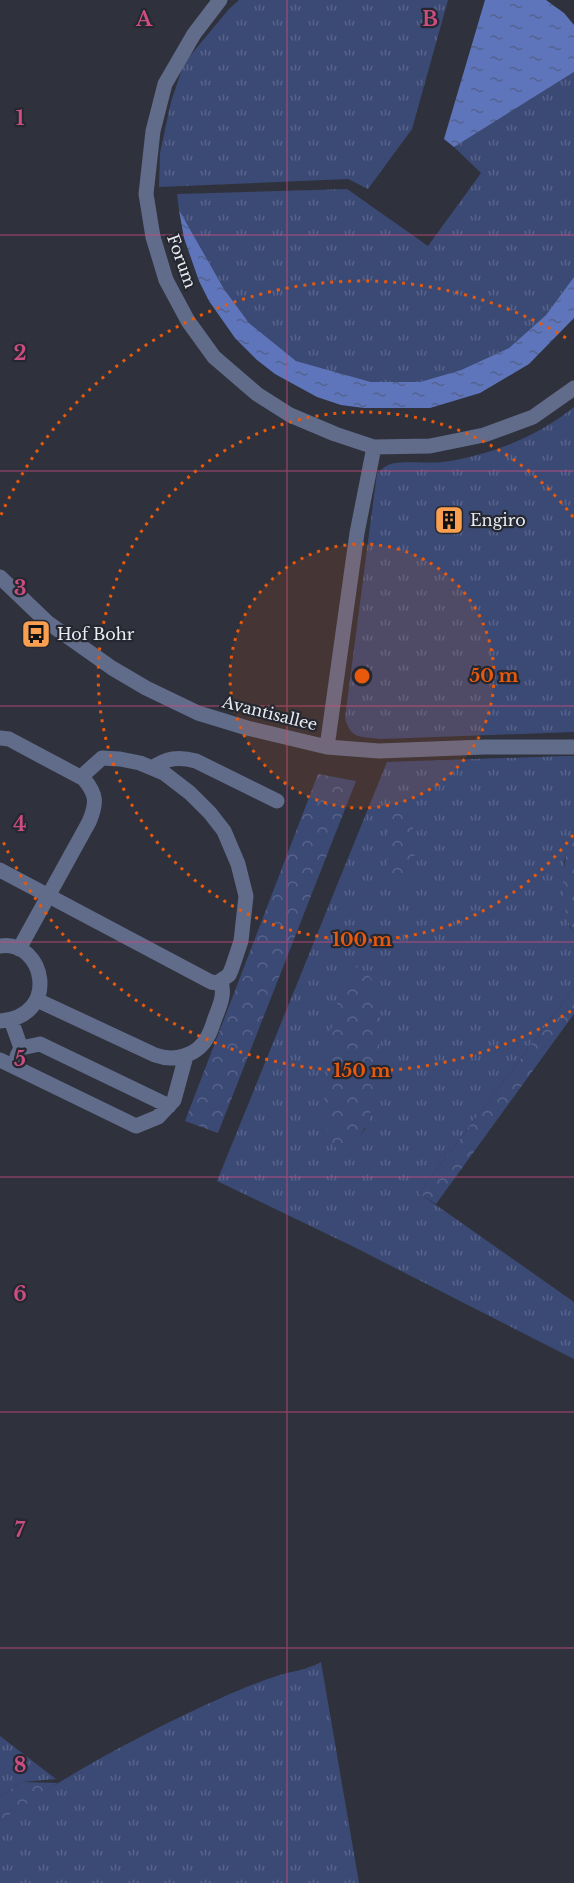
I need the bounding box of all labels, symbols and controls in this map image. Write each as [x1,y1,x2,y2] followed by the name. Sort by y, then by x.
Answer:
[135,7,153,31] text: A
[422,7,438,31] text: B
[16,106,25,130] text: 1
[163,231,201,291] street label: Forum
[13,341,27,365] text: 2
[433,504,465,536] building icon: Engiro
[470,510,526,530] place label: Engiro
[14,576,26,600] text: 3
[20,618,52,650] bus stop icon: Hof Bohr
[57,624,135,644] place label: Hof Bohr
[470,665,519,687] text: 50 m
[352,666,372,686] centre of rings
[219,691,320,734] street label: Avantisallee
[13,812,27,836] text: 4
[332,929,392,951] text: 100 m
[14,1047,26,1071] text: 5
[334,1060,391,1082] text: 150 m
[13,1282,27,1306] text: 6
[15,1518,26,1542] text: 7
[14,1753,26,1777] text: 8

